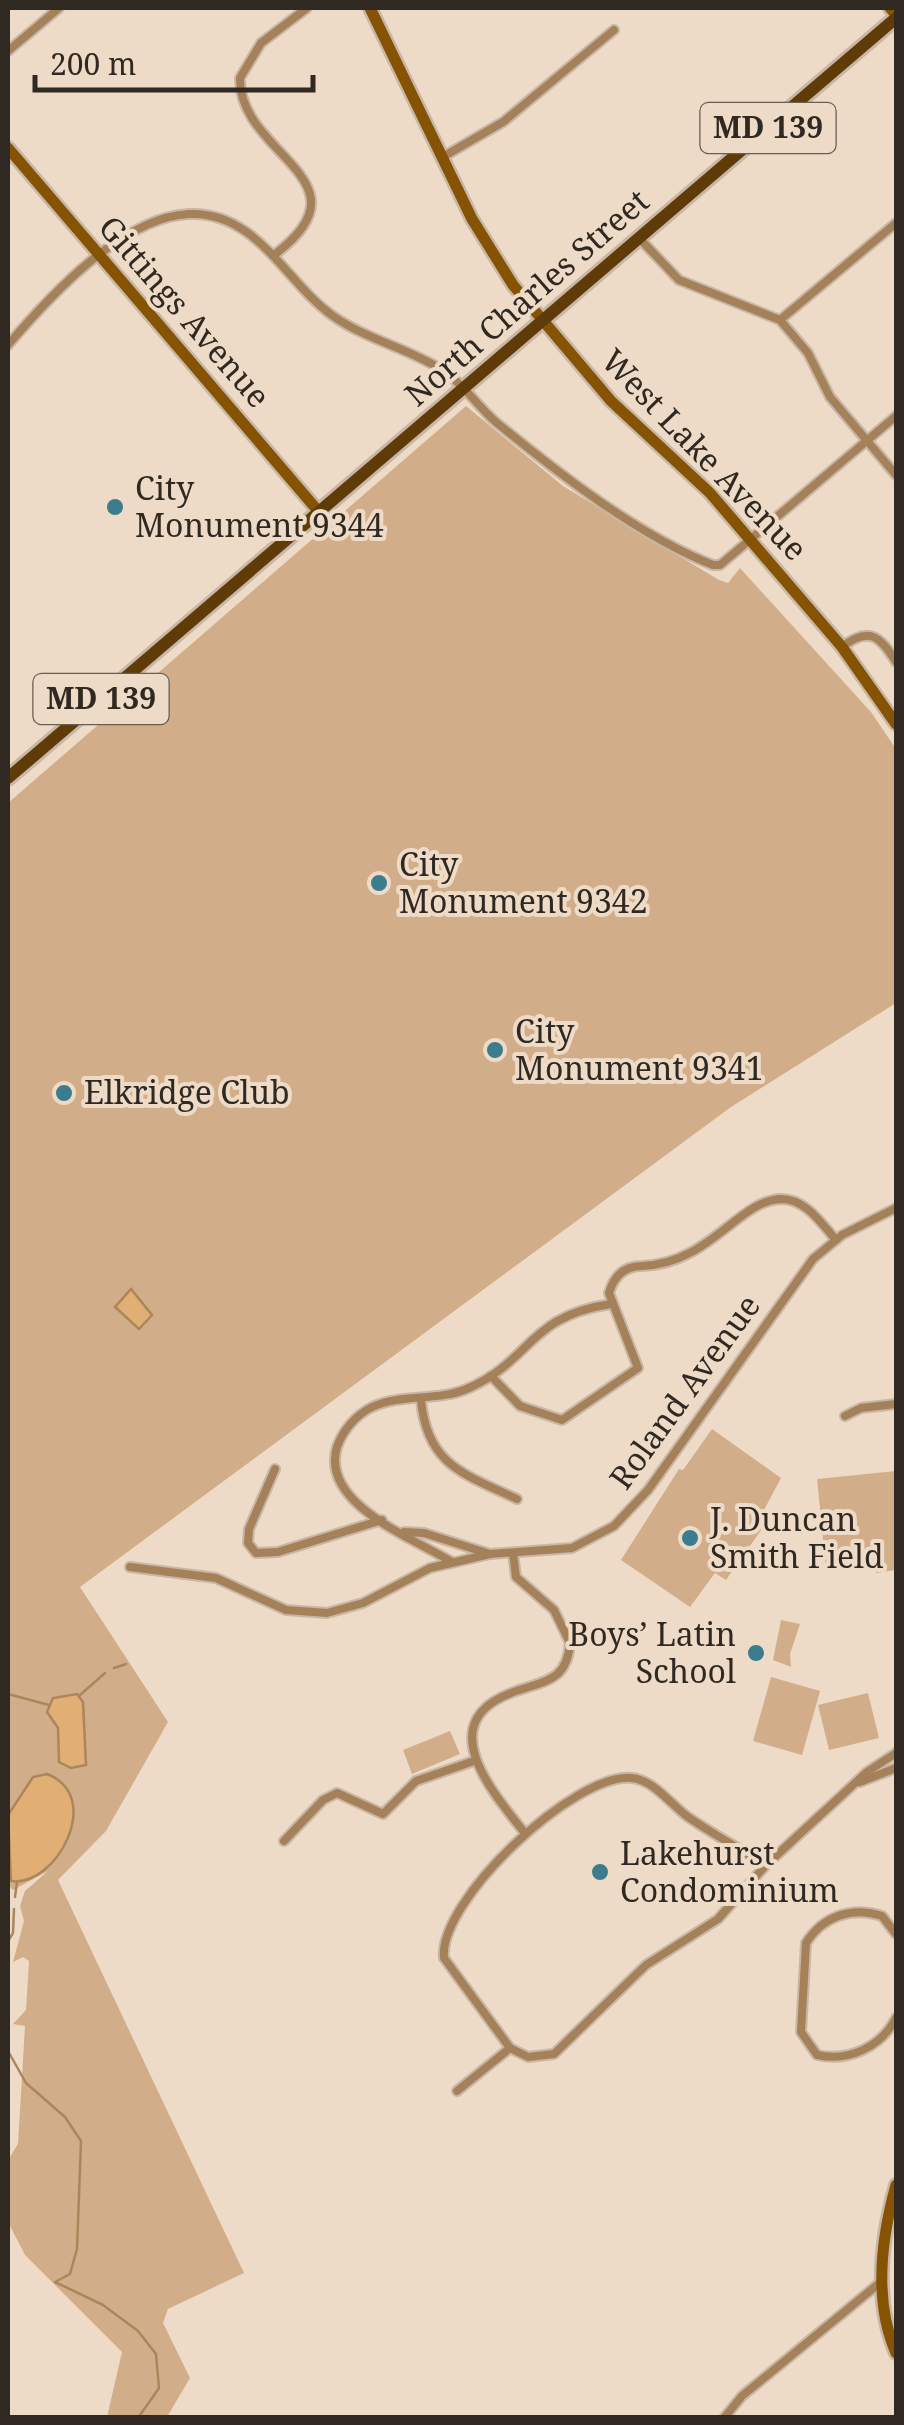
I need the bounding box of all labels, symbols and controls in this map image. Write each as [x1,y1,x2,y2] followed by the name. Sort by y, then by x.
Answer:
[35,30,312,92] scale bar
[50,43,136,84] text: 200 m
[700,103,836,153] road number: MD 139
[395,179,657,415] street label: North Charles Street
[90,206,280,416] street label: Gittings Avenue
[593,339,817,569] street label: West Lake Avenue
[135,466,384,546] place label: City Monument 9344
[104,496,126,518] marker: City Monument 9344
[34,674,168,724] road number: MD 139
[399,842,648,922] place label: City Monument 9342
[368,872,390,894] marker: City Monument 9342
[515,1009,764,1089] place label: City Monument 9341
[484,1039,506,1061] marker: City Monument 9341
[84,1070,290,1113] place label: Elkridge Club
[53,1082,75,1104] marker: Elkridge Club
[599,1285,769,1497] street label: Roland Avenue
[709,1497,884,1577] place label: J. Duncan Smith Field
[679,1527,701,1549] marker: J. Duncan Smith Field
[568,1612,736,1692] place label: Boys’ Latin School
[745,1642,767,1664] marker: Boys’ Latin School
[620,1831,839,1911] place label: Lakehurst Condominium
[589,1861,611,1883] marker: Lakehurst Condominium

